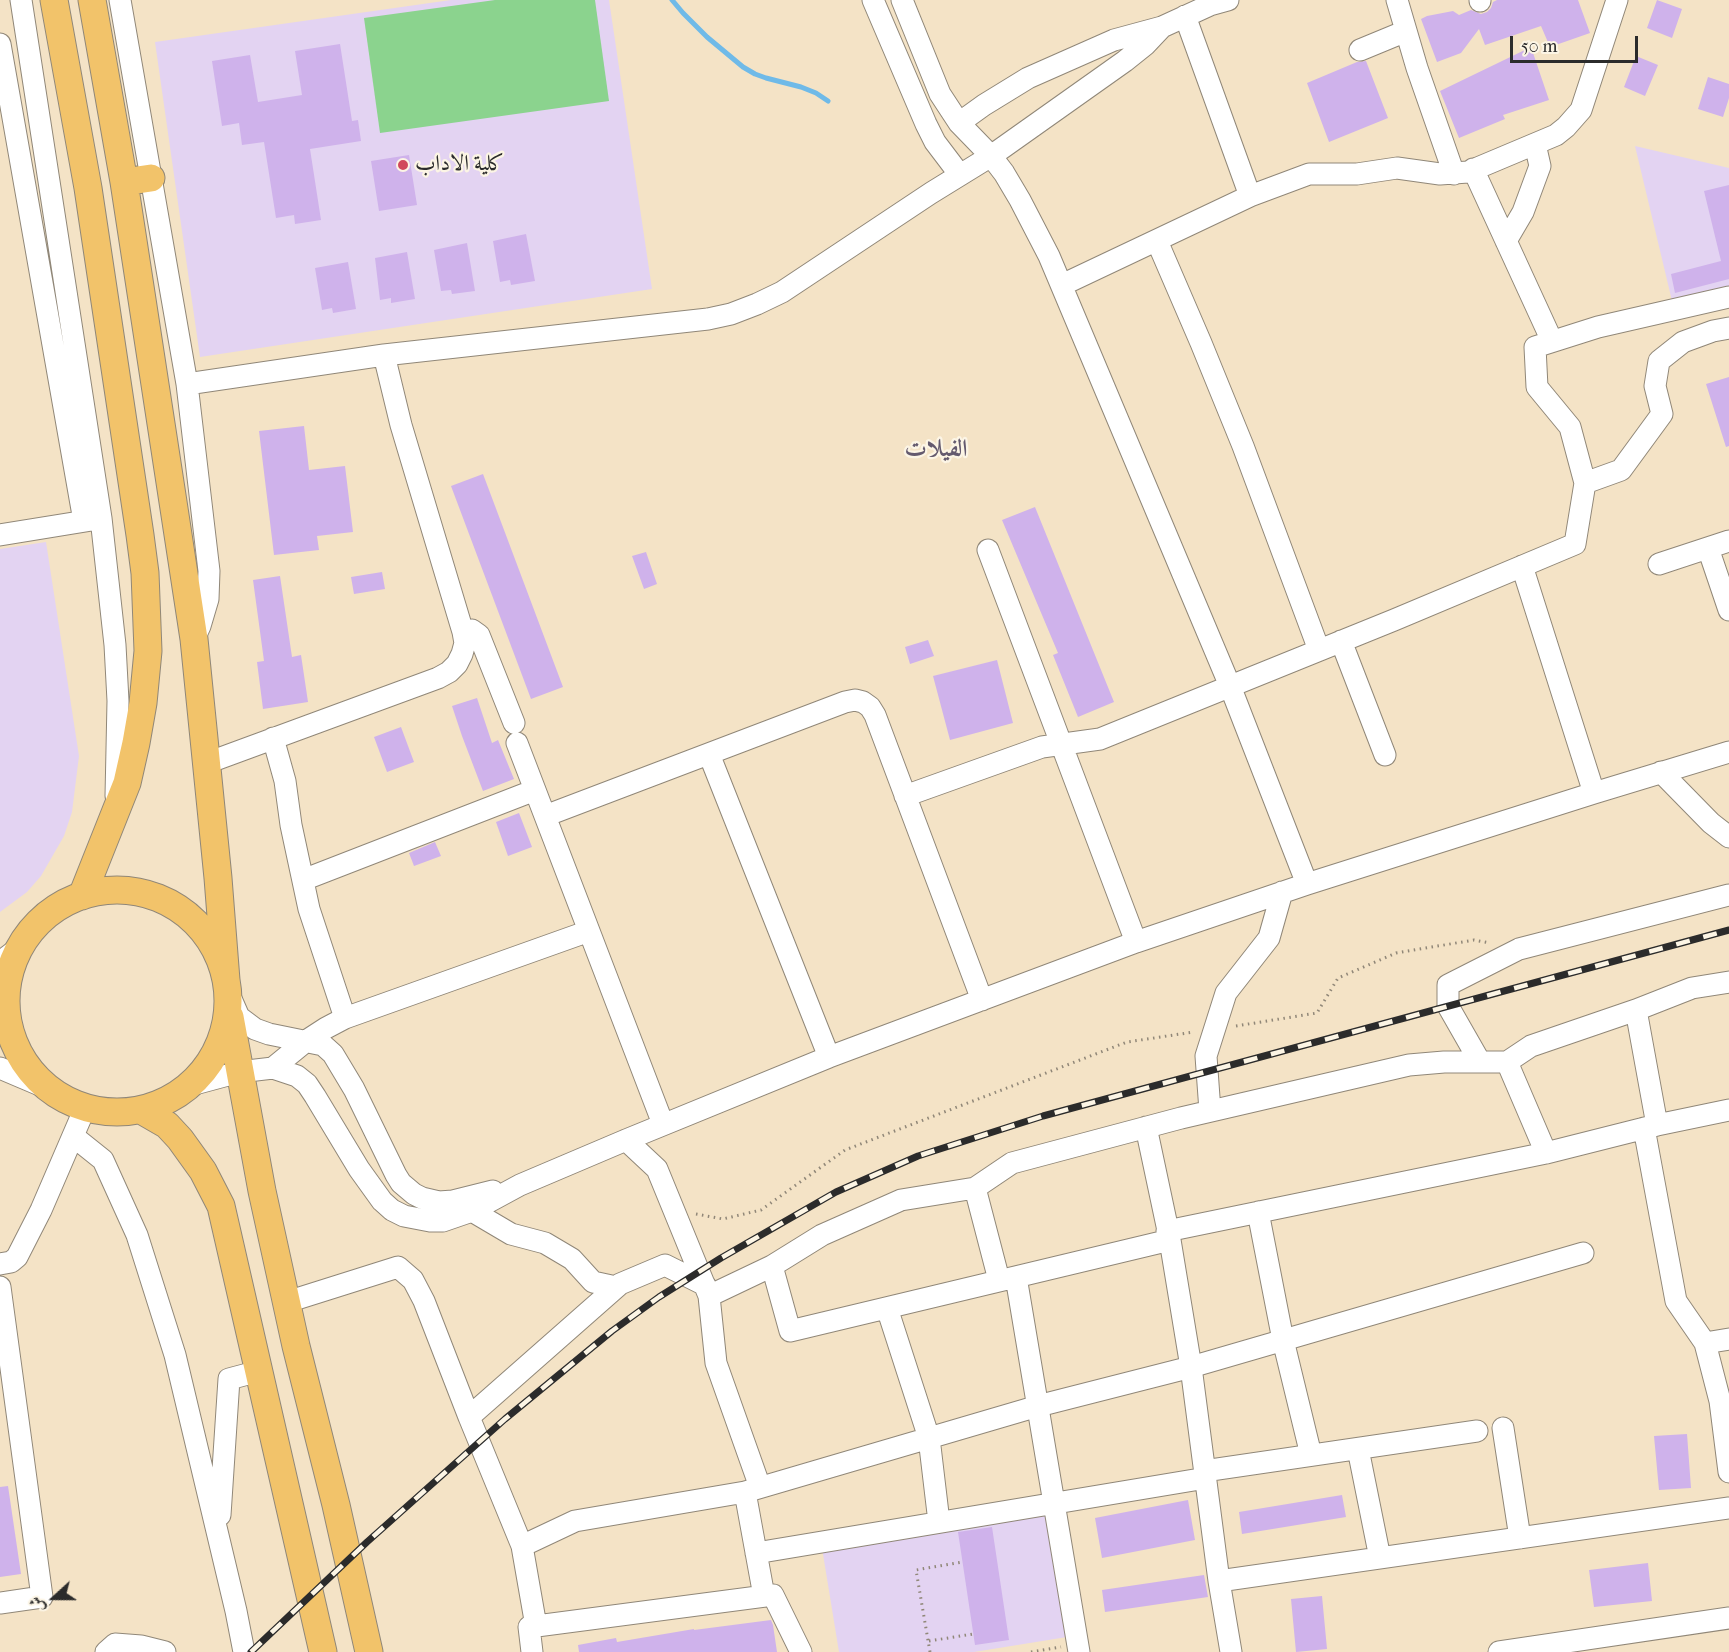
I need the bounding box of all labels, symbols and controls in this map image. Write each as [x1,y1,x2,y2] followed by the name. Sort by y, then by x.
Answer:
[1513,24,1640,62] scale bar
[1521,36,1557,57] text: 50 m
[415,152,504,178] place label: كلية الاداب
[396,158,410,172] marker: كلية الاداب
[904,436,968,464] district label: الفيلات
[24,1568,84,1628] north arrow
[25,1594,48,1615] text: ش

